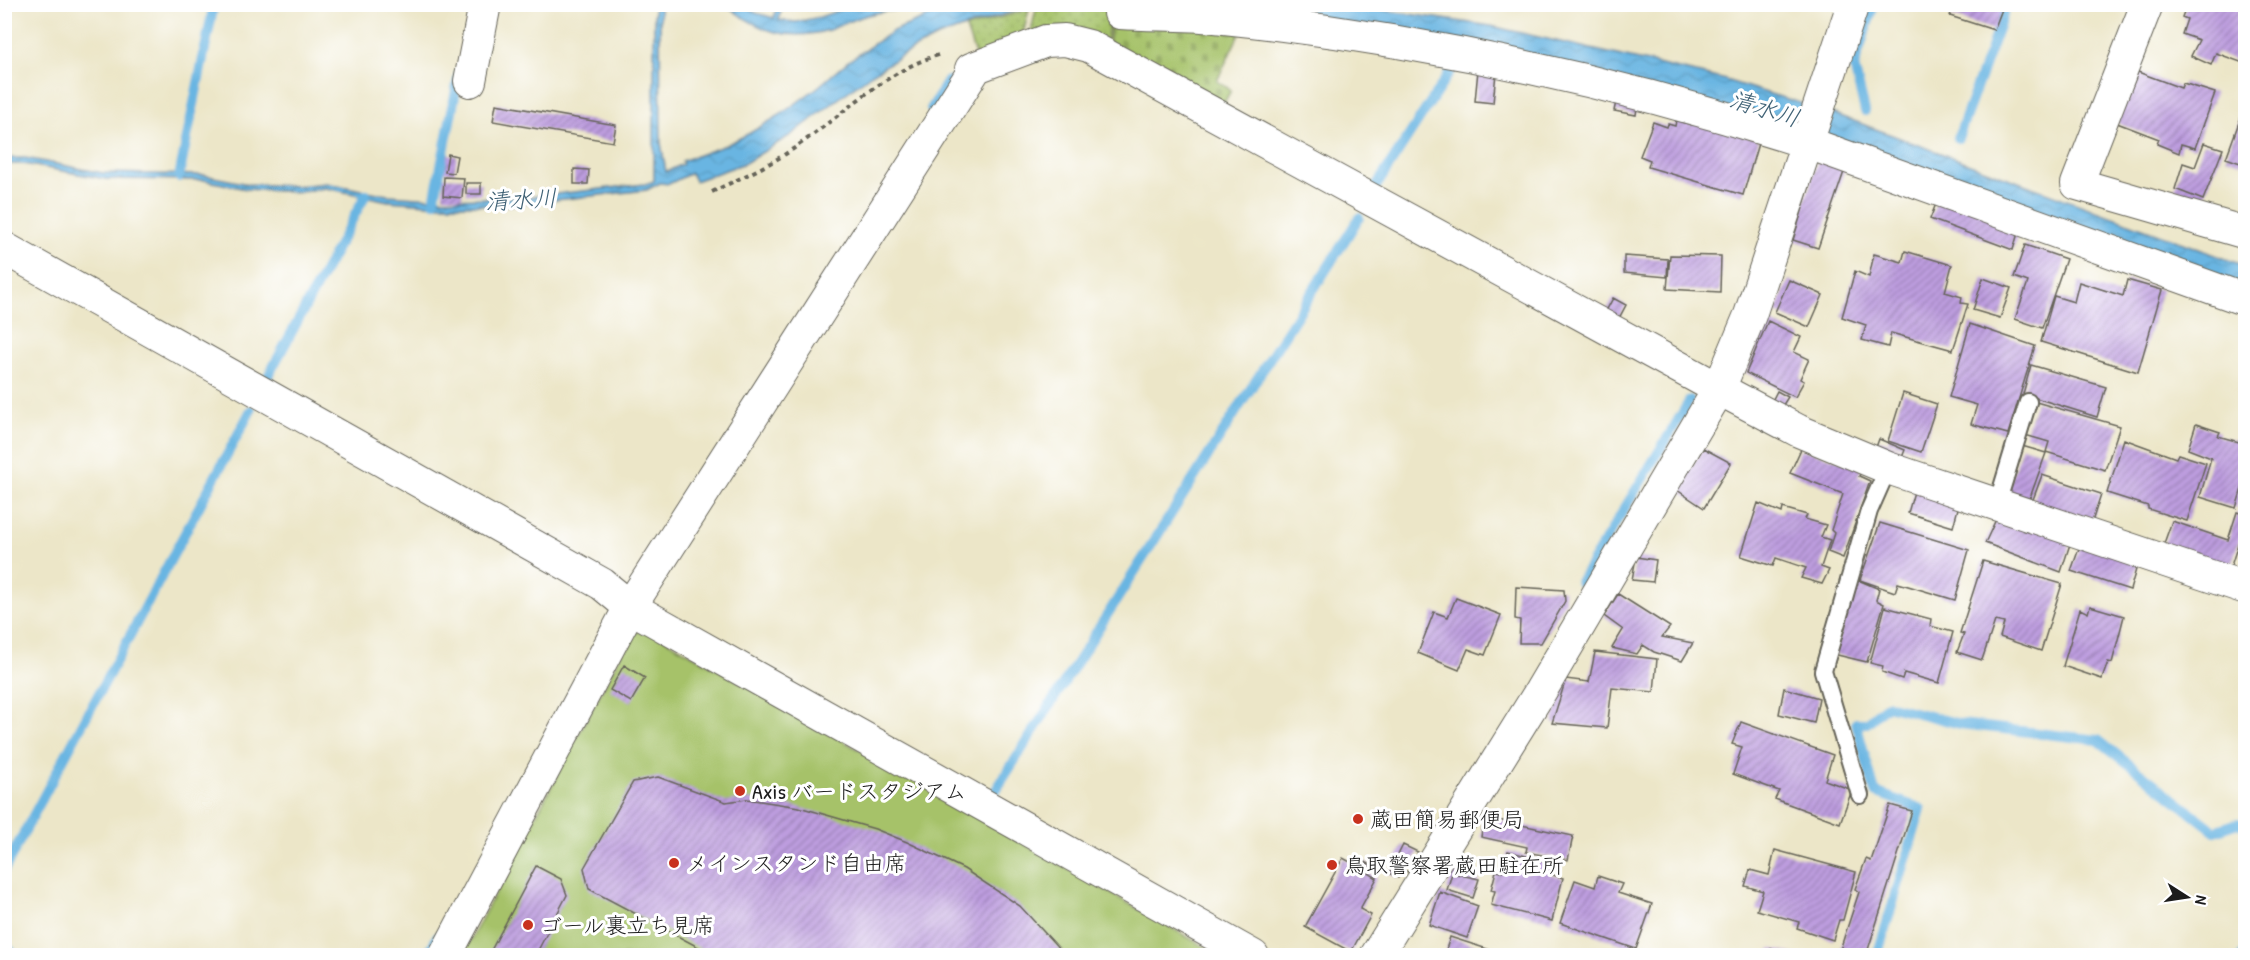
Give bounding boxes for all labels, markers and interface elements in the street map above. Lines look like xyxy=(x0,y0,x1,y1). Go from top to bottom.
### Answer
water label: 清水川 xyxy=(1726,82,1804,134)
water label: 清水川 xyxy=(484,181,558,217)
place label: Axis バードスタジアム xyxy=(752,776,967,806)
marker: Axis バードスタジアム xyxy=(733,784,747,798)
place label: 蔵田簡易郵便局 xyxy=(1370,804,1524,834)
marker: 蔵田簡易郵便局 xyxy=(1351,812,1365,826)
place label: メインスタンド自由席 xyxy=(686,848,906,878)
place label: 鳥取警察署蔵田駐在所 xyxy=(1344,850,1564,880)
marker: メインスタンド自由席 xyxy=(667,856,681,870)
marker: 鳥取警察署蔵田駐在所 xyxy=(1325,858,1339,872)
north arrow xyxy=(2157,867,2217,927)
text: N xyxy=(2190,894,2213,907)
place label: ゴール裏立ち見席 xyxy=(540,910,715,940)
marker: ゴール裏立ち見席 xyxy=(521,918,535,932)

